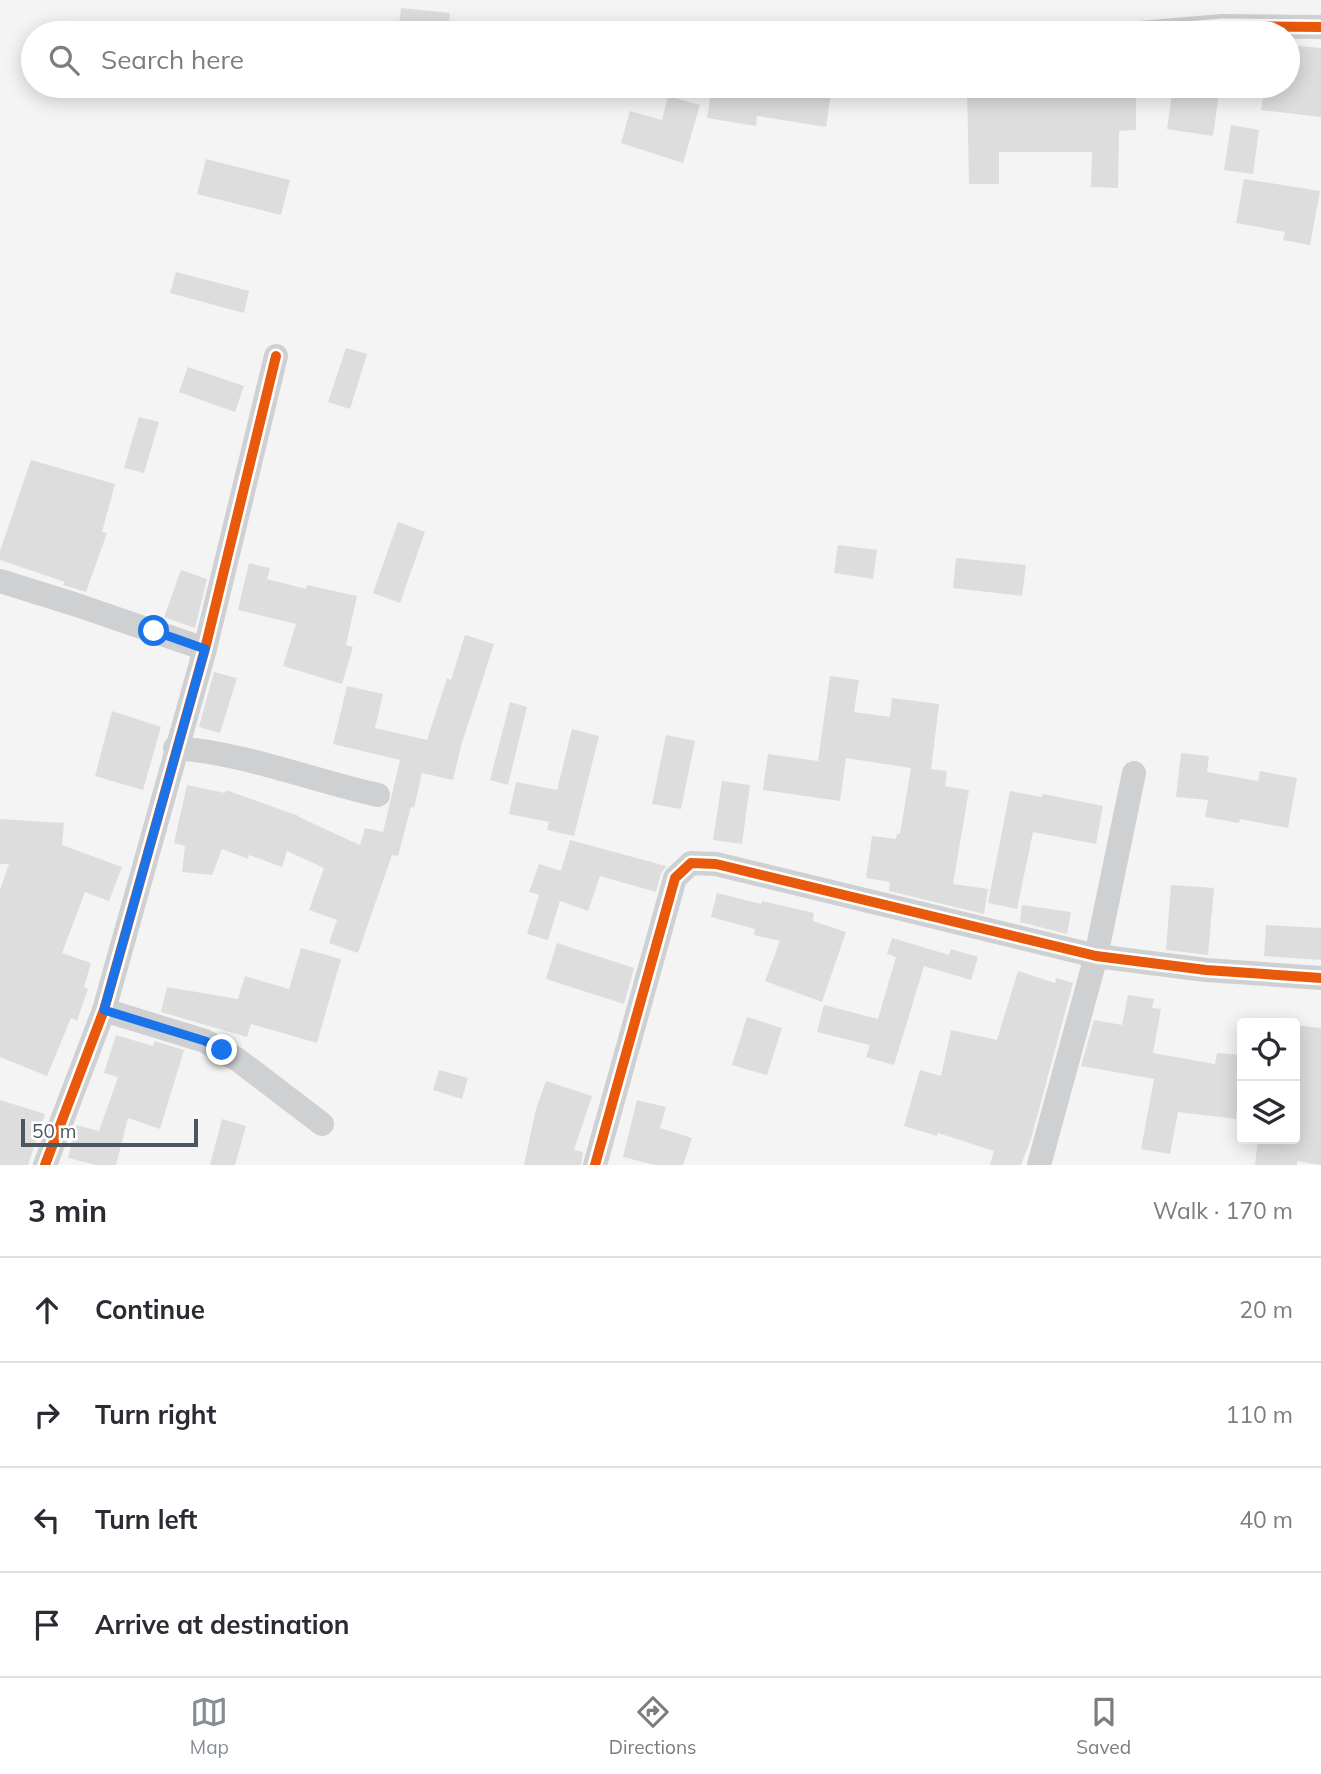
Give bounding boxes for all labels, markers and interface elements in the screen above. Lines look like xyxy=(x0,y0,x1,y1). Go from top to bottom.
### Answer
search box xyxy=(21,21,1300,98)
icon: search xyxy=(45,41,83,79)
text: Search here xyxy=(101,43,244,76)
route start xyxy=(138,615,169,646)
map controls xyxy=(1237,1018,1300,1144)
button: locate xyxy=(1237,1018,1300,1081)
route end xyxy=(206,1034,237,1065)
button: layers xyxy=(1237,1081,1300,1144)
scale bar xyxy=(21,1116,198,1148)
text: 50 m xyxy=(32,1119,76,1143)
text: 3 min xyxy=(28,1192,107,1230)
text: Walk · 170 m xyxy=(1153,1196,1293,1225)
icon: ahead xyxy=(28,1291,66,1329)
text: Continue xyxy=(95,1293,205,1326)
text: 20 m xyxy=(1239,1295,1293,1324)
icon: right xyxy=(28,1396,66,1434)
text: Turn right xyxy=(95,1398,216,1431)
text: 110 m xyxy=(1225,1400,1293,1429)
icon: left xyxy=(28,1501,66,1539)
text: Turn left xyxy=(95,1503,197,1536)
text: 40 m xyxy=(1239,1505,1293,1534)
icon: arrive xyxy=(28,1606,66,1644)
text: Arrive at destination xyxy=(95,1608,350,1641)
tab: Map xyxy=(190,1693,229,1759)
tab: Directions xyxy=(609,1693,697,1759)
tab: Saved xyxy=(1076,1693,1131,1759)

